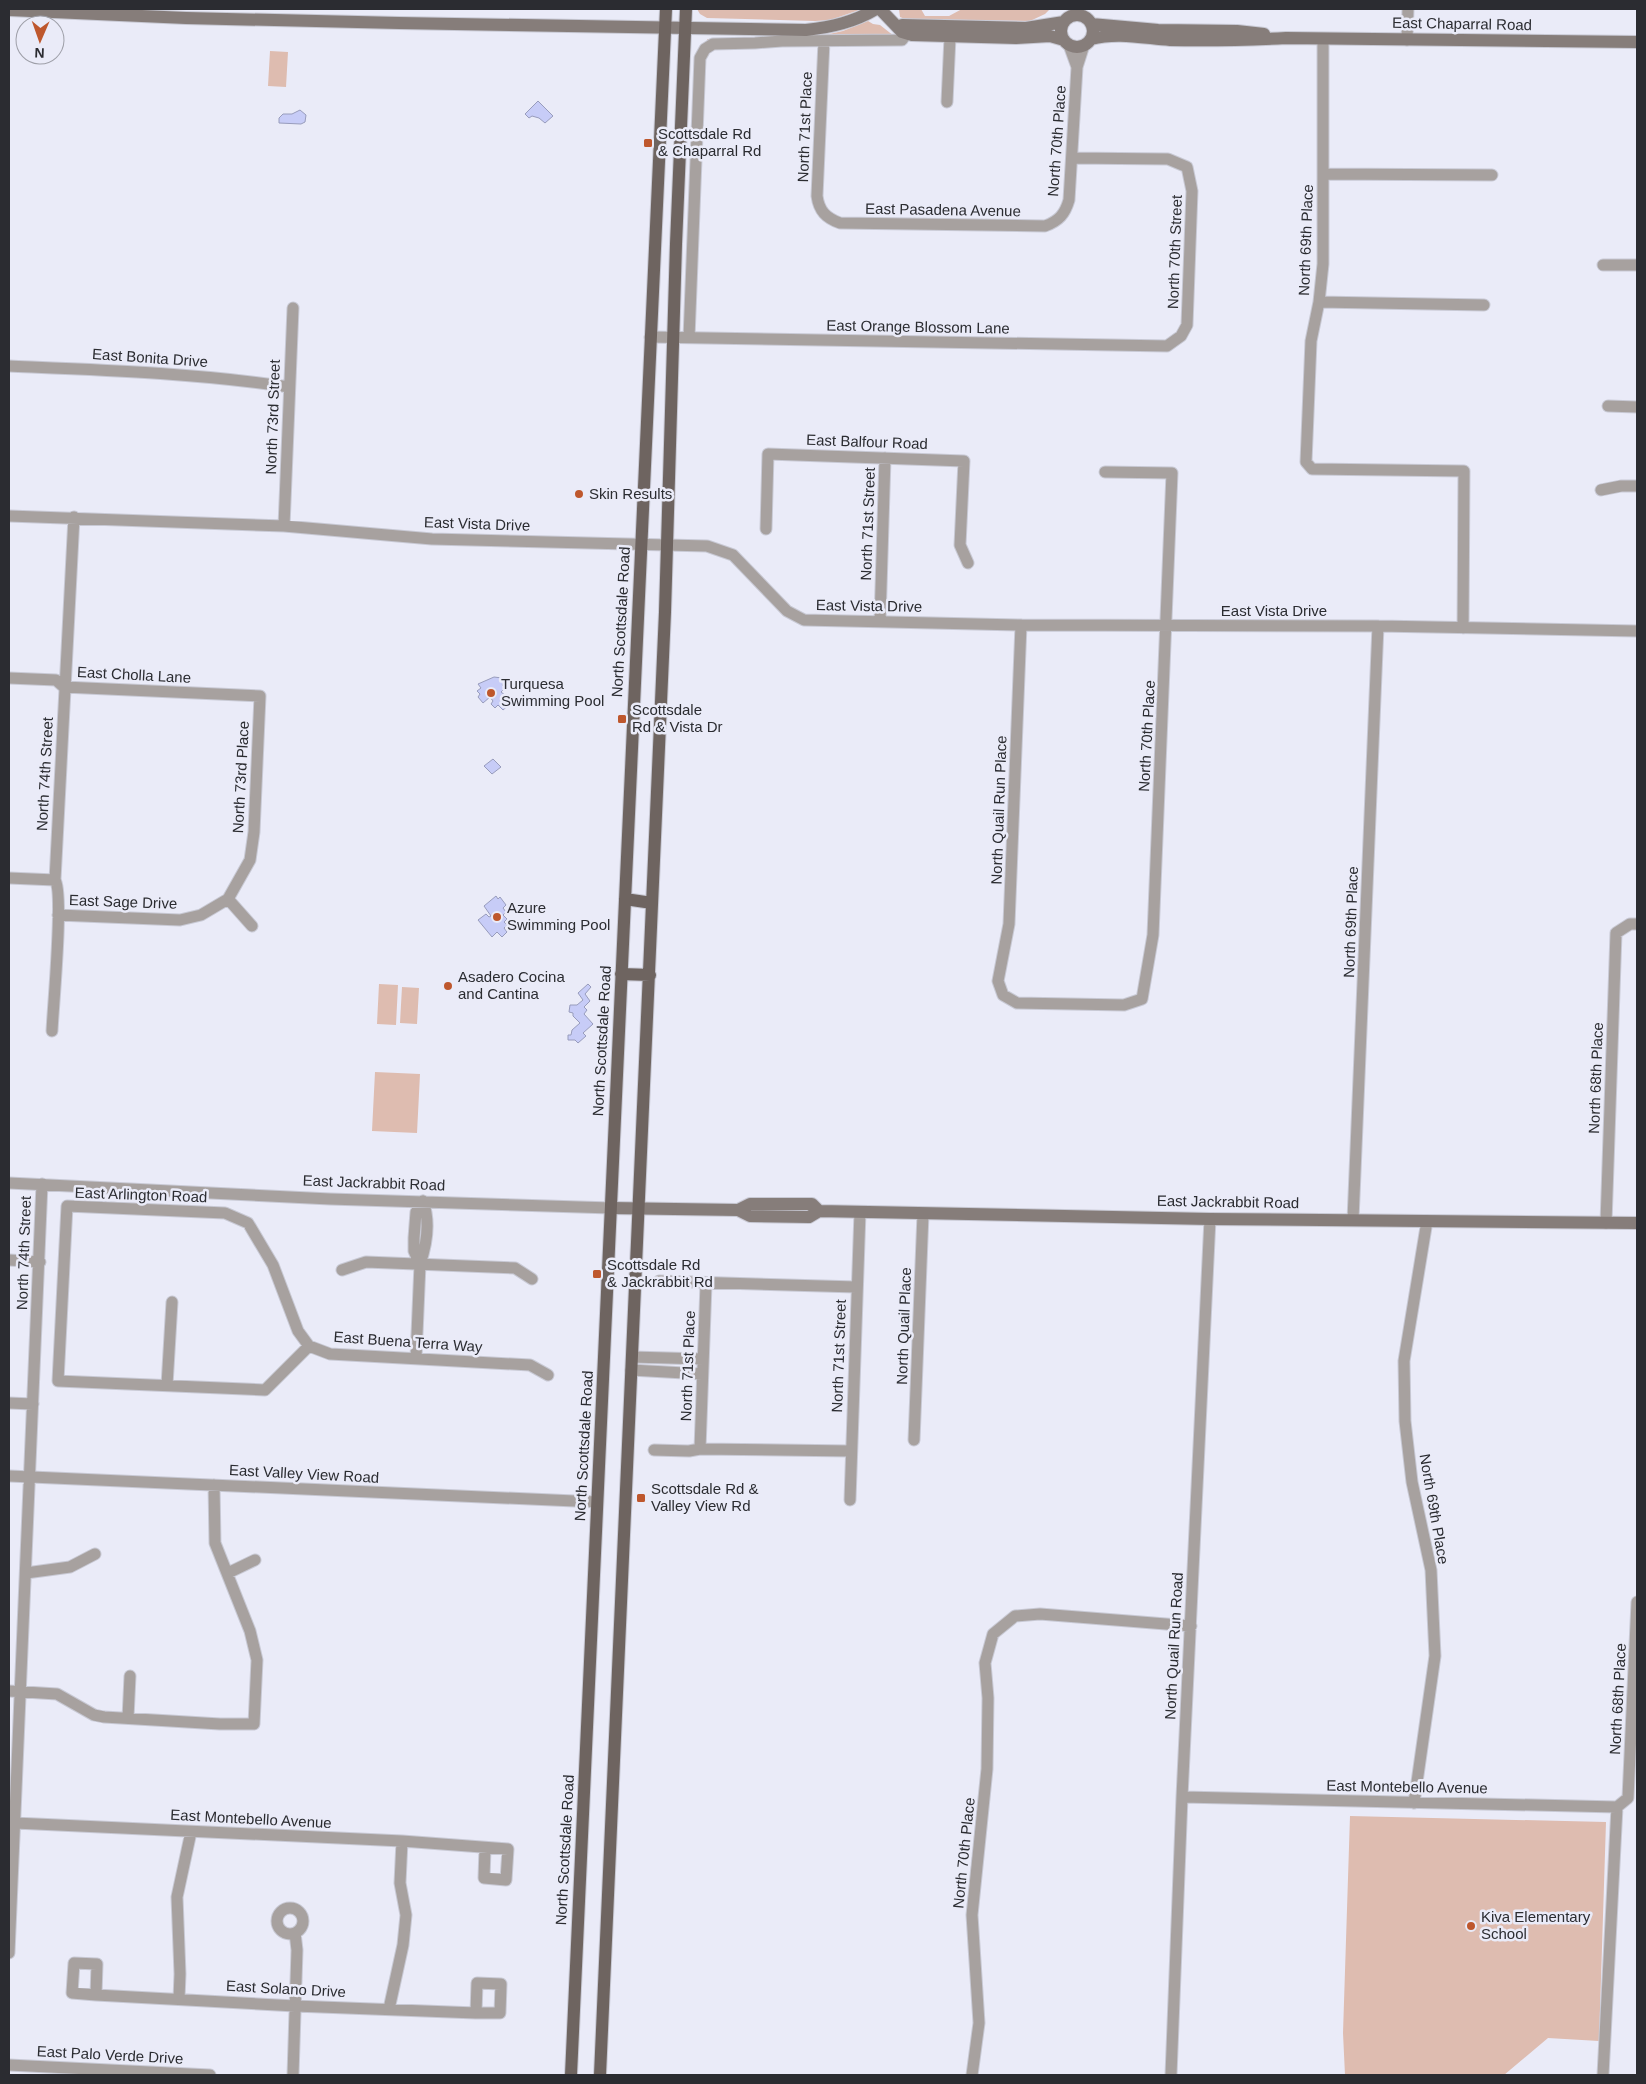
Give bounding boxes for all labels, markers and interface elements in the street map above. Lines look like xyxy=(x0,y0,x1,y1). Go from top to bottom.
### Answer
street label: East Chaparral Road xyxy=(1392,14,1532,33)
north arrow xyxy=(15,15,65,65)
text: N xyxy=(34,45,45,61)
street label: North 71st Place xyxy=(794,71,815,183)
street label: North 70th Place xyxy=(1044,85,1069,197)
place label: Scottsdale Rd & Chaparral Rd xyxy=(658,125,761,159)
marker: Scottsdale Rd & Chaparral Rd xyxy=(642,137,654,149)
street label: North 69th Place xyxy=(1295,184,1316,296)
street label: North 70th Street xyxy=(1164,194,1185,309)
street label: East Pasadena Avenue xyxy=(865,200,1021,219)
street label: East Orange Blossom Lane xyxy=(826,316,1010,337)
street label: East Bonita Drive xyxy=(92,345,208,370)
street label: North 73rd Street xyxy=(262,358,283,475)
street label: East Balfour Road xyxy=(806,431,928,452)
street label: North 71st Street xyxy=(857,466,878,581)
place label: Skin Results xyxy=(589,485,672,502)
marker: Skin Results xyxy=(573,488,585,500)
street label: East Vista Drive xyxy=(424,513,531,534)
street label: North Scottsdale Road xyxy=(608,546,633,698)
street label: East Vista Drive xyxy=(816,596,922,615)
street label: East Vista Drive xyxy=(1221,602,1327,619)
street label: East Cholla Lane xyxy=(77,663,192,686)
place label: Turquesa Swimming Pool xyxy=(501,675,604,709)
street label: North 70th Place xyxy=(1135,680,1158,792)
marker: Turquesa Swimming Pool xyxy=(485,687,497,699)
place label: Scottsdale Rd & Vista Dr xyxy=(632,701,723,735)
marker: Scottsdale Rd & Vista Dr xyxy=(616,713,628,725)
street label: North 74th Street xyxy=(33,716,56,831)
street label: North 73rd Place xyxy=(229,720,252,834)
street label: North Quail Run Place xyxy=(987,735,1010,885)
street label: North 69th Place xyxy=(1340,866,1361,978)
street label: East Sage Drive xyxy=(69,891,177,912)
place label: Azure Swimming Pool xyxy=(507,899,610,933)
marker: Azure Swimming Pool xyxy=(491,911,503,923)
street label: North Scottsdale Road xyxy=(589,965,614,1117)
place label: Asadero Cocina and Cantina xyxy=(458,968,565,1002)
marker: Asadero Cocina and Cantina xyxy=(442,980,454,992)
street label: North 68th Place xyxy=(1585,1022,1606,1134)
street label: East Jackrabbit Road xyxy=(302,1172,446,1193)
street label: East Arlington Road xyxy=(74,1184,208,1205)
street label: East Jackrabbit Road xyxy=(1157,1192,1299,1211)
street label: North 74th Street xyxy=(13,1195,34,1310)
place label: Scottsdale Rd & Jackrabbit Rd xyxy=(607,1256,713,1290)
street label: North Quail Place xyxy=(893,1267,914,1385)
marker: Scottsdale Rd & Jackrabbit Rd xyxy=(591,1268,603,1280)
street label: North 71st Street xyxy=(828,1298,849,1413)
street label: North 71st Place xyxy=(677,1310,698,1422)
street label: East Buena Terra Way xyxy=(333,1328,484,1355)
street label: North Scottsdale Road xyxy=(571,1370,596,1522)
street label: North 69th Place xyxy=(1416,1452,1453,1565)
street label: East Valley View Road xyxy=(229,1461,380,1486)
place label: Scottsdale Rd & Valley View Rd xyxy=(651,1480,759,1514)
marker: Scottsdale Rd & Valley View Rd xyxy=(635,1492,647,1504)
street label: North Quail Run Road xyxy=(1161,1572,1186,1720)
street label: North 68th Place xyxy=(1606,1643,1629,1755)
street label: North Scottsdale Road xyxy=(552,1774,577,1926)
street label: East Montebello Avenue xyxy=(1326,1777,1488,1796)
street label: North 70th Place xyxy=(949,1796,978,1909)
street label: East Montebello Avenue xyxy=(170,1806,332,1831)
place label: Kiva Elementary School xyxy=(1481,1908,1591,1942)
marker: Kiva Elementary School xyxy=(1465,1920,1477,1932)
street label: East Solano Drive xyxy=(226,1977,346,2000)
street label: East Palo Verde Drive xyxy=(36,2042,184,2067)

